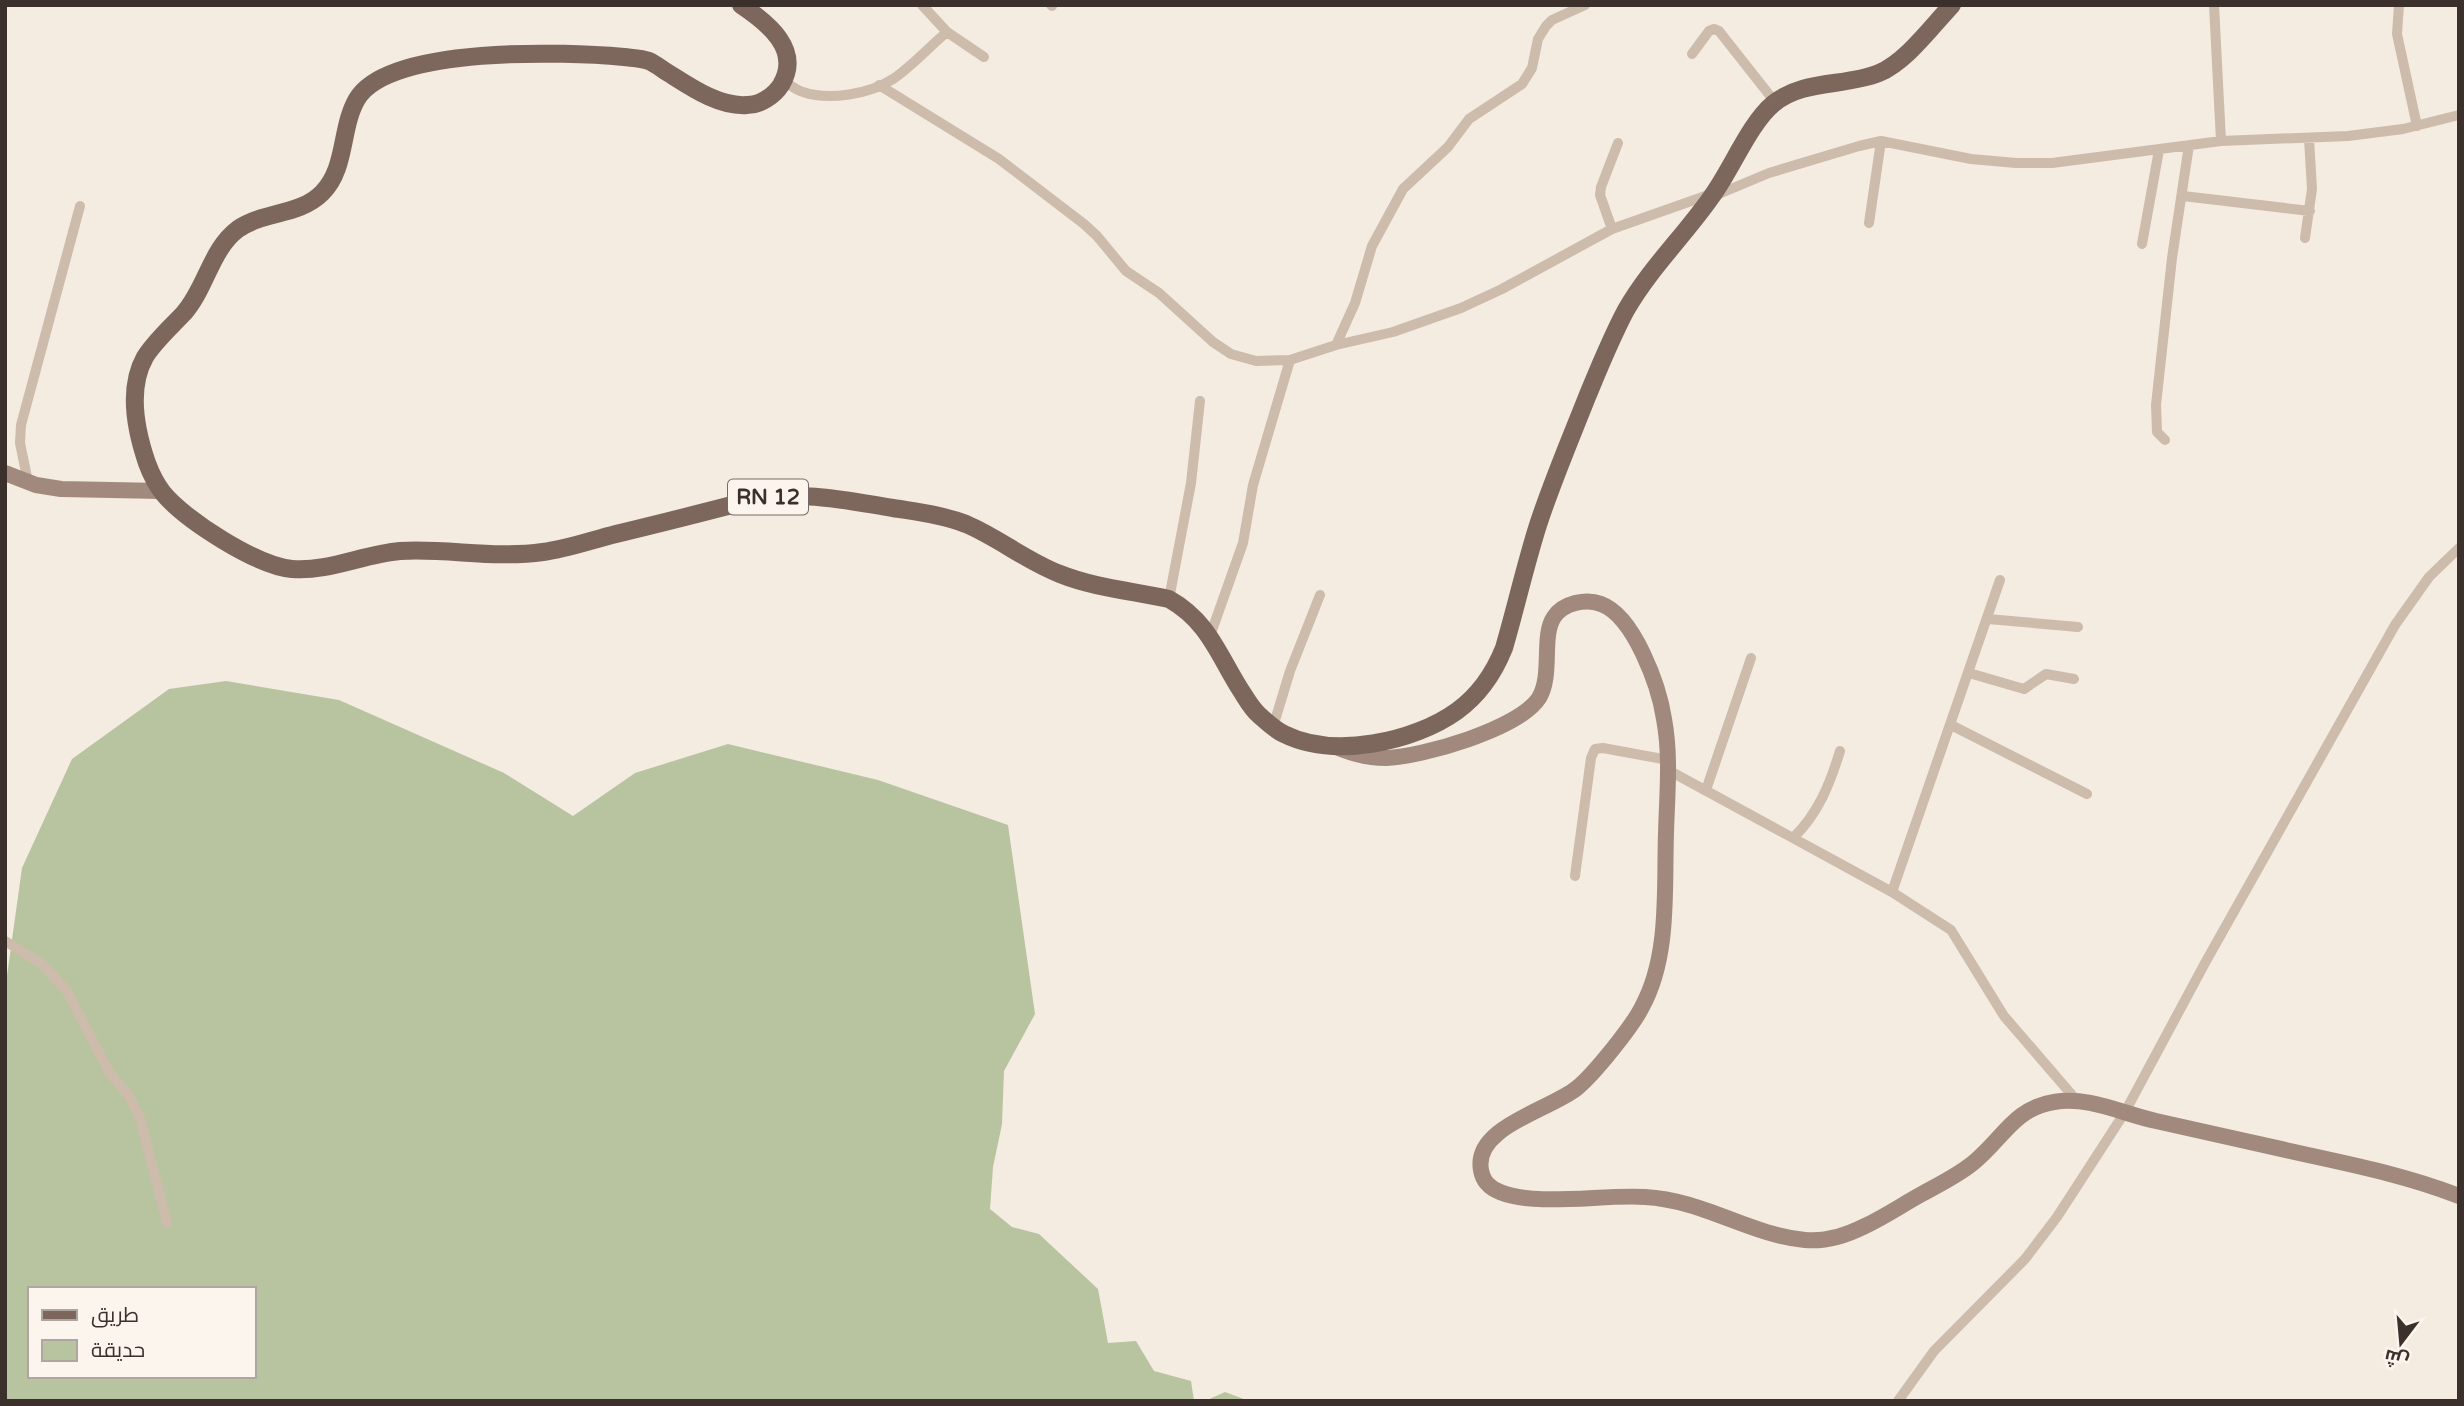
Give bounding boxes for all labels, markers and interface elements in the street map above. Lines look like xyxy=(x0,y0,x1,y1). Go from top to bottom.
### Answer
road number: RN 12 xyxy=(728,480,808,514)
legend xyxy=(28,1287,256,1378)
text: طريق xyxy=(91,1303,139,1328)
north arrow xyxy=(2366,1308,2436,1378)
text: حديقة xyxy=(91,1338,145,1363)
text: ش xyxy=(2382,1344,2411,1372)

